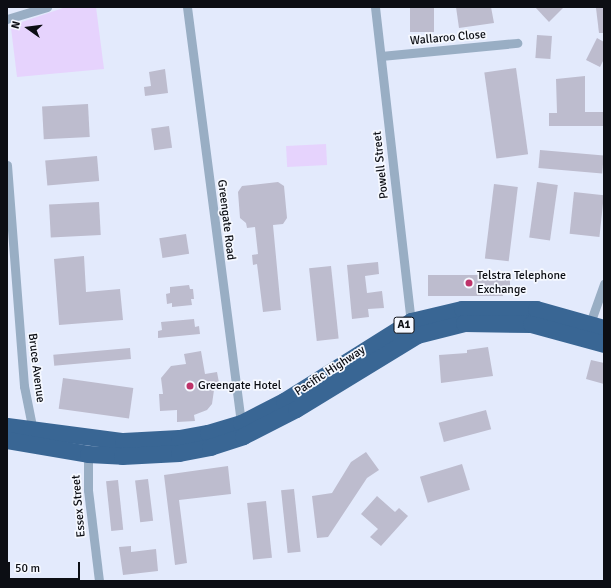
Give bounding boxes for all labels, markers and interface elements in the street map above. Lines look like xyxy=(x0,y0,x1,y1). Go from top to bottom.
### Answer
north arrow xyxy=(8,8,48,48)
text: N xyxy=(9,20,23,30)
street label: Wallaroo Close xyxy=(409,28,487,48)
street label: Powell Street xyxy=(370,130,392,200)
street label: Greengate Road xyxy=(214,179,238,261)
place label: Telstra Telephone Exchange xyxy=(477,269,566,297)
marker: Telstra Telephone Exchange xyxy=(464,278,474,288)
road number: A1 xyxy=(393,316,415,334)
street label: Bruce Avenue xyxy=(25,332,47,404)
street label: Pacific Highway xyxy=(292,343,368,399)
place label: Greengate Hotel xyxy=(198,379,281,393)
marker: Greengate Hotel xyxy=(185,381,195,391)
street label: Essex Street xyxy=(69,474,89,538)
scale bar xyxy=(10,554,82,580)
text: 50 m xyxy=(15,561,40,576)

